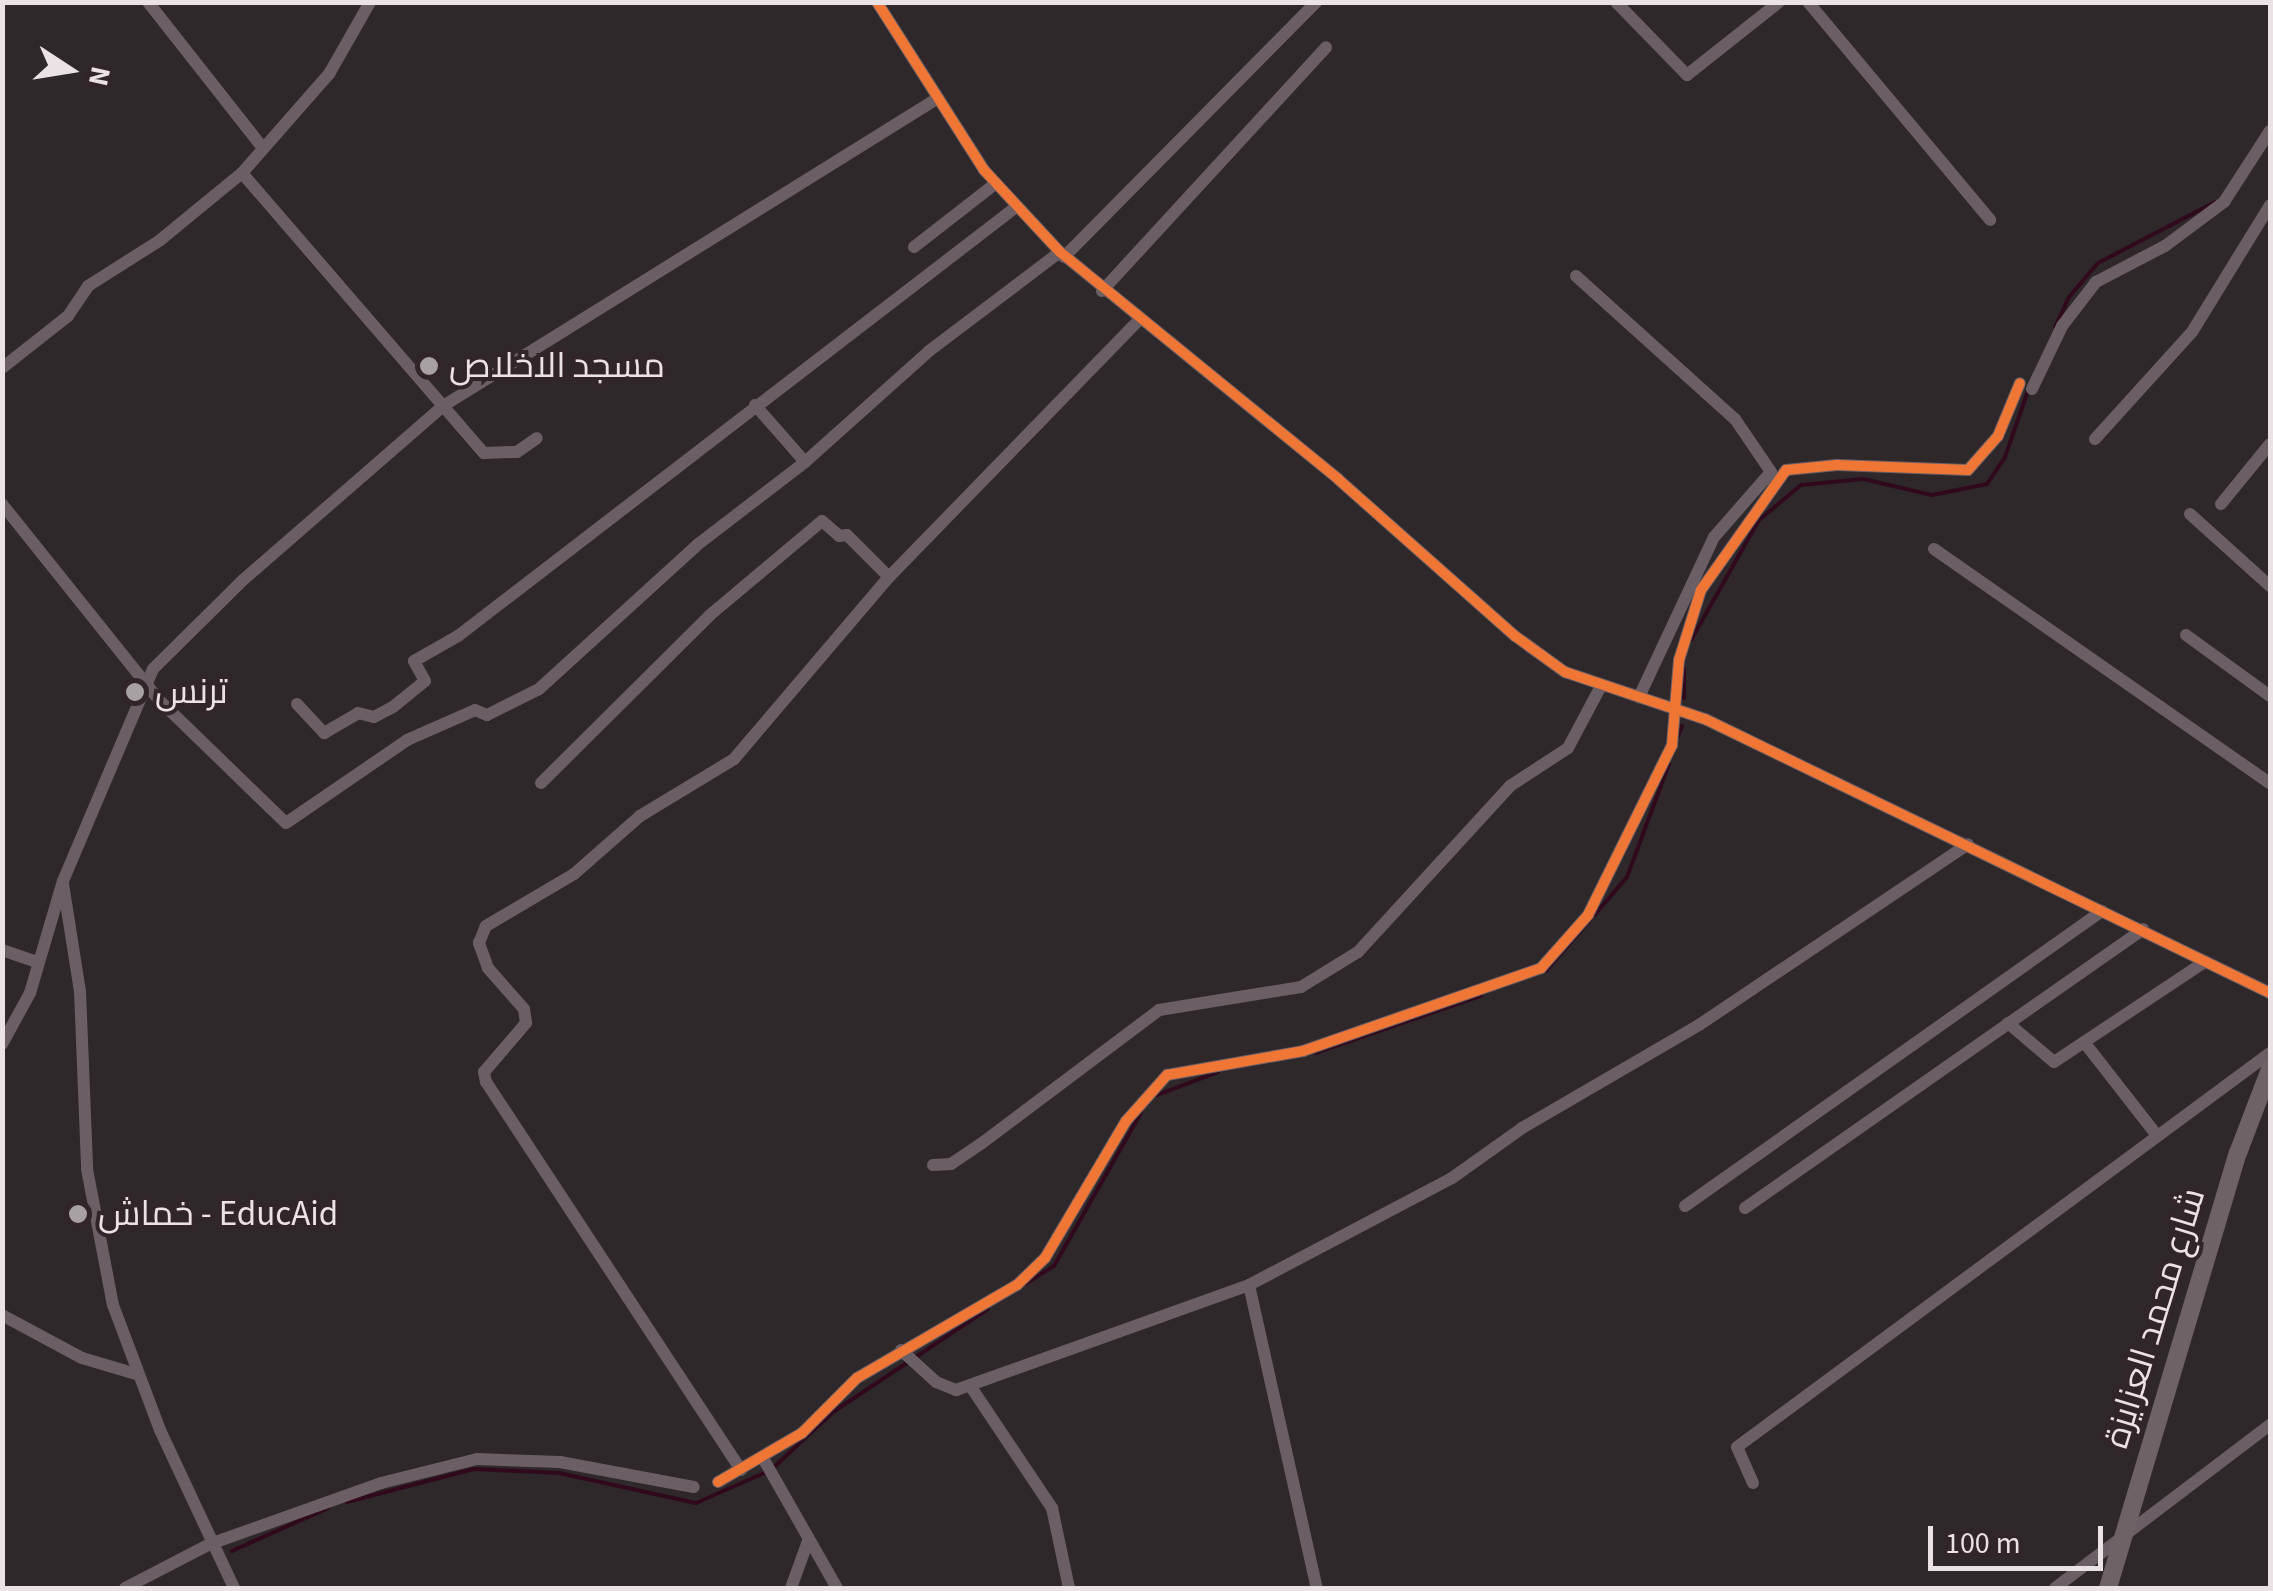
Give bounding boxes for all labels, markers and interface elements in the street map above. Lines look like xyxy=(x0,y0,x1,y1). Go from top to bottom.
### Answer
north arrow xyxy=(20,20,120,120)
text: N xyxy=(78,63,121,90)
place label: مسجد الاخلاص xyxy=(449,345,665,387)
marker: مسجد الاخلاص xyxy=(418,355,440,377)
place label: ترنس xyxy=(155,671,228,713)
marker: ترنس xyxy=(124,681,146,703)
street label: شارع محمد العزايزة xyxy=(2096,1183,2214,1453)
place label: خماش - EducAid xyxy=(98,1193,338,1235)
marker: خماش - EducAid xyxy=(67,1203,89,1225)
scale bar xyxy=(1933,1506,2108,1568)
text: 100 m xyxy=(1945,1522,2021,1565)

